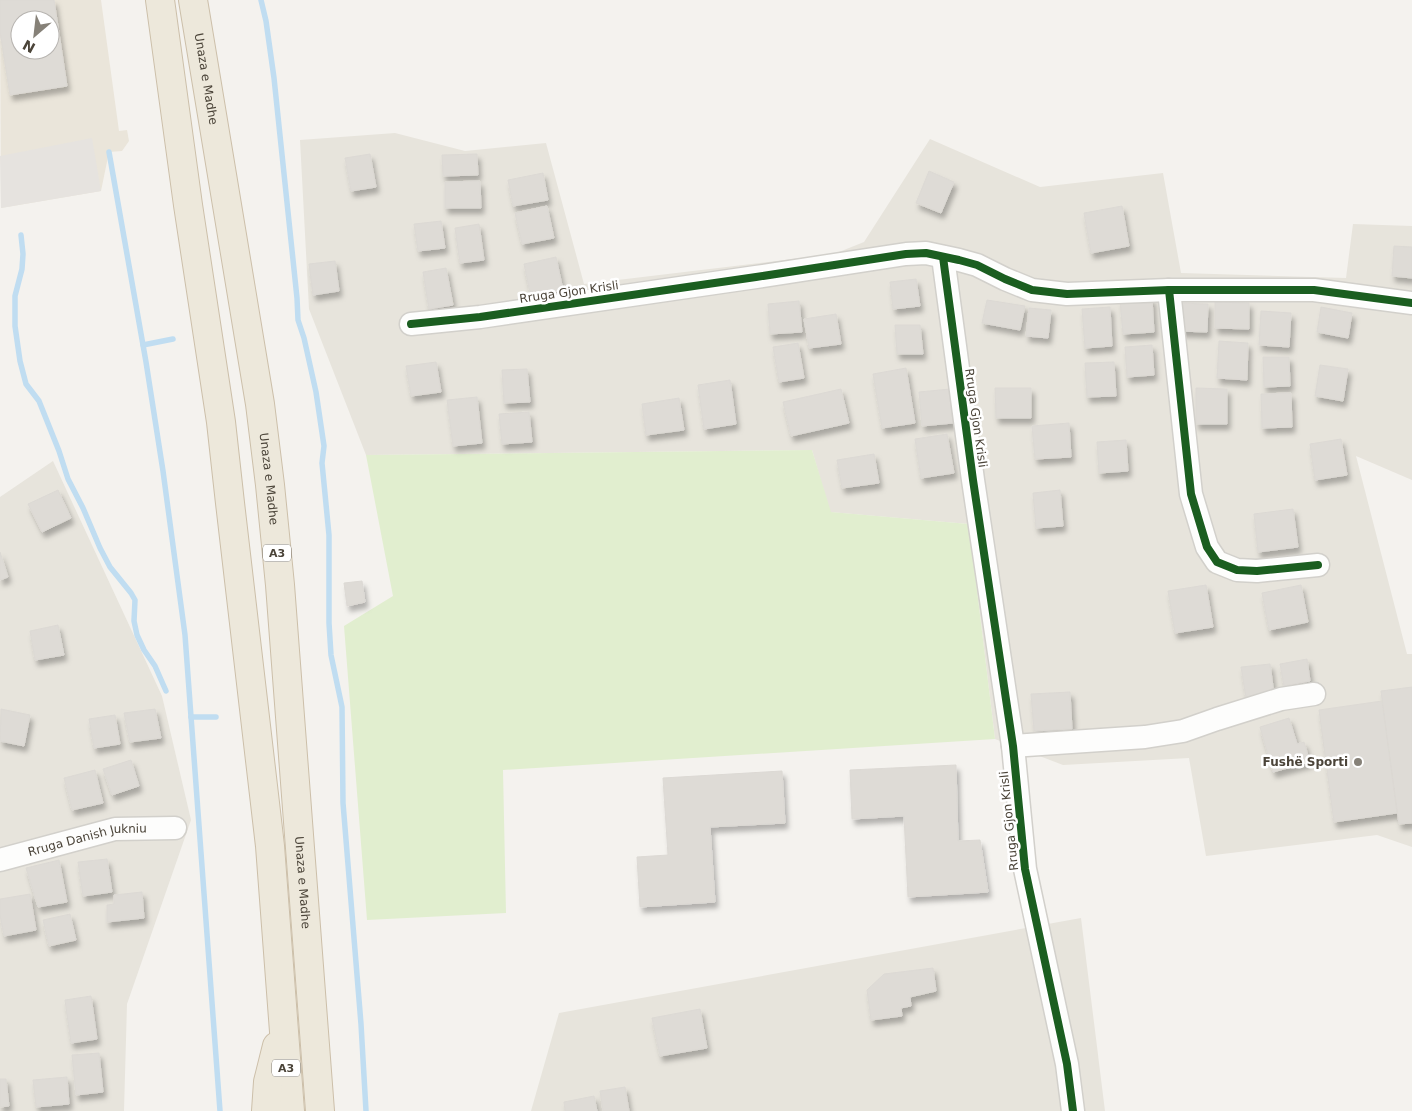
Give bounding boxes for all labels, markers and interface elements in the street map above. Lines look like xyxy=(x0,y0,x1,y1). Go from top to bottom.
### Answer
north arrow xyxy=(10,10,60,60)
street label: Unaza e Madhe xyxy=(192,32,221,126)
text: N xyxy=(20,37,38,56)
street label: Rruga Gjon Krisli xyxy=(518,278,620,306)
street label: Rruga Gjon Krisli xyxy=(962,367,990,469)
street label: Unaza e Madhe xyxy=(257,432,281,526)
road number: A3 xyxy=(263,544,291,562)
place label: Fushë Sporti xyxy=(1263,755,1348,769)
marker: Fushë Sporti xyxy=(1352,756,1364,768)
street label: Rruga Gjon Krisli xyxy=(997,770,1021,872)
street label: Rruga Danish Jukniu xyxy=(26,821,147,859)
street label: Unaza e Madhe xyxy=(292,836,313,929)
road number: A3 xyxy=(272,1060,300,1076)

